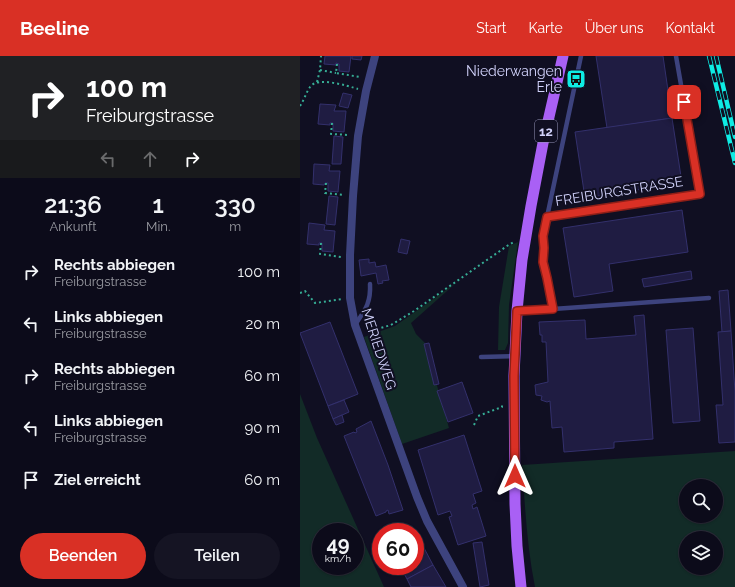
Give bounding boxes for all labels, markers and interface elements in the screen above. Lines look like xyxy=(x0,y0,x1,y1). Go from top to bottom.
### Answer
text: Beeline xyxy=(20,17,89,39)
text: Start xyxy=(476,20,506,36)
text: Karte xyxy=(528,20,563,36)
text: Über uns xyxy=(585,20,644,36)
text: Kontakt xyxy=(666,20,715,36)
place label: Niederwangen Erle xyxy=(466,63,562,95)
bus stop icon: Niederwangen Erle xyxy=(565,68,587,90)
text: 100 m xyxy=(86,71,167,104)
icon: right xyxy=(20,72,72,124)
pin xyxy=(667,85,701,119)
icon: arrive xyxy=(673,91,695,113)
text: Freiburgstrasse xyxy=(86,105,214,126)
road number: 12 xyxy=(535,120,557,142)
icon: left xyxy=(97,148,119,170)
icon: ahead xyxy=(139,148,161,170)
icon: right xyxy=(181,148,203,170)
street label: FREIBURGSTRASSE xyxy=(554,173,684,209)
text: 21:36 xyxy=(44,190,102,219)
text: 1 xyxy=(153,190,164,219)
text: 330 xyxy=(215,190,256,219)
text: Ankunft xyxy=(49,219,97,234)
text: Min. xyxy=(146,219,170,234)
text: m xyxy=(229,219,241,234)
text: Rechts abbiegen xyxy=(54,256,175,274)
icon: right xyxy=(20,261,42,283)
text: 100 m xyxy=(238,263,280,281)
text: Freiburgstrasse xyxy=(54,274,147,289)
street label: MERIEDWEG xyxy=(358,306,400,392)
text: Links abbiegen xyxy=(54,308,163,326)
icon: left xyxy=(20,313,42,335)
text: 20 m xyxy=(245,315,280,333)
text: Freiburgstrasse xyxy=(54,326,147,341)
text: Rechts abbiegen xyxy=(54,360,175,378)
icon: right xyxy=(20,365,42,387)
text: 60 m xyxy=(244,367,280,385)
text: Freiburgstrasse xyxy=(54,378,147,393)
text: Links abbiegen xyxy=(54,412,163,430)
icon: left xyxy=(20,417,42,439)
text: 90 m xyxy=(244,419,280,437)
text: Freiburgstrasse xyxy=(54,430,147,445)
position arrow xyxy=(494,455,536,497)
icon: arrive xyxy=(20,469,42,491)
text: Ziel erreicht xyxy=(54,471,141,489)
text: 60 m xyxy=(244,471,280,489)
map controls xyxy=(679,479,723,575)
button: search xyxy=(679,479,723,523)
speed limit sign: 60 xyxy=(372,523,424,575)
button: layers xyxy=(679,531,723,575)
text: 49 xyxy=(326,532,350,556)
button: Beenden xyxy=(20,533,146,579)
button: Teilen xyxy=(154,533,280,579)
text: km/h xyxy=(325,553,351,564)

